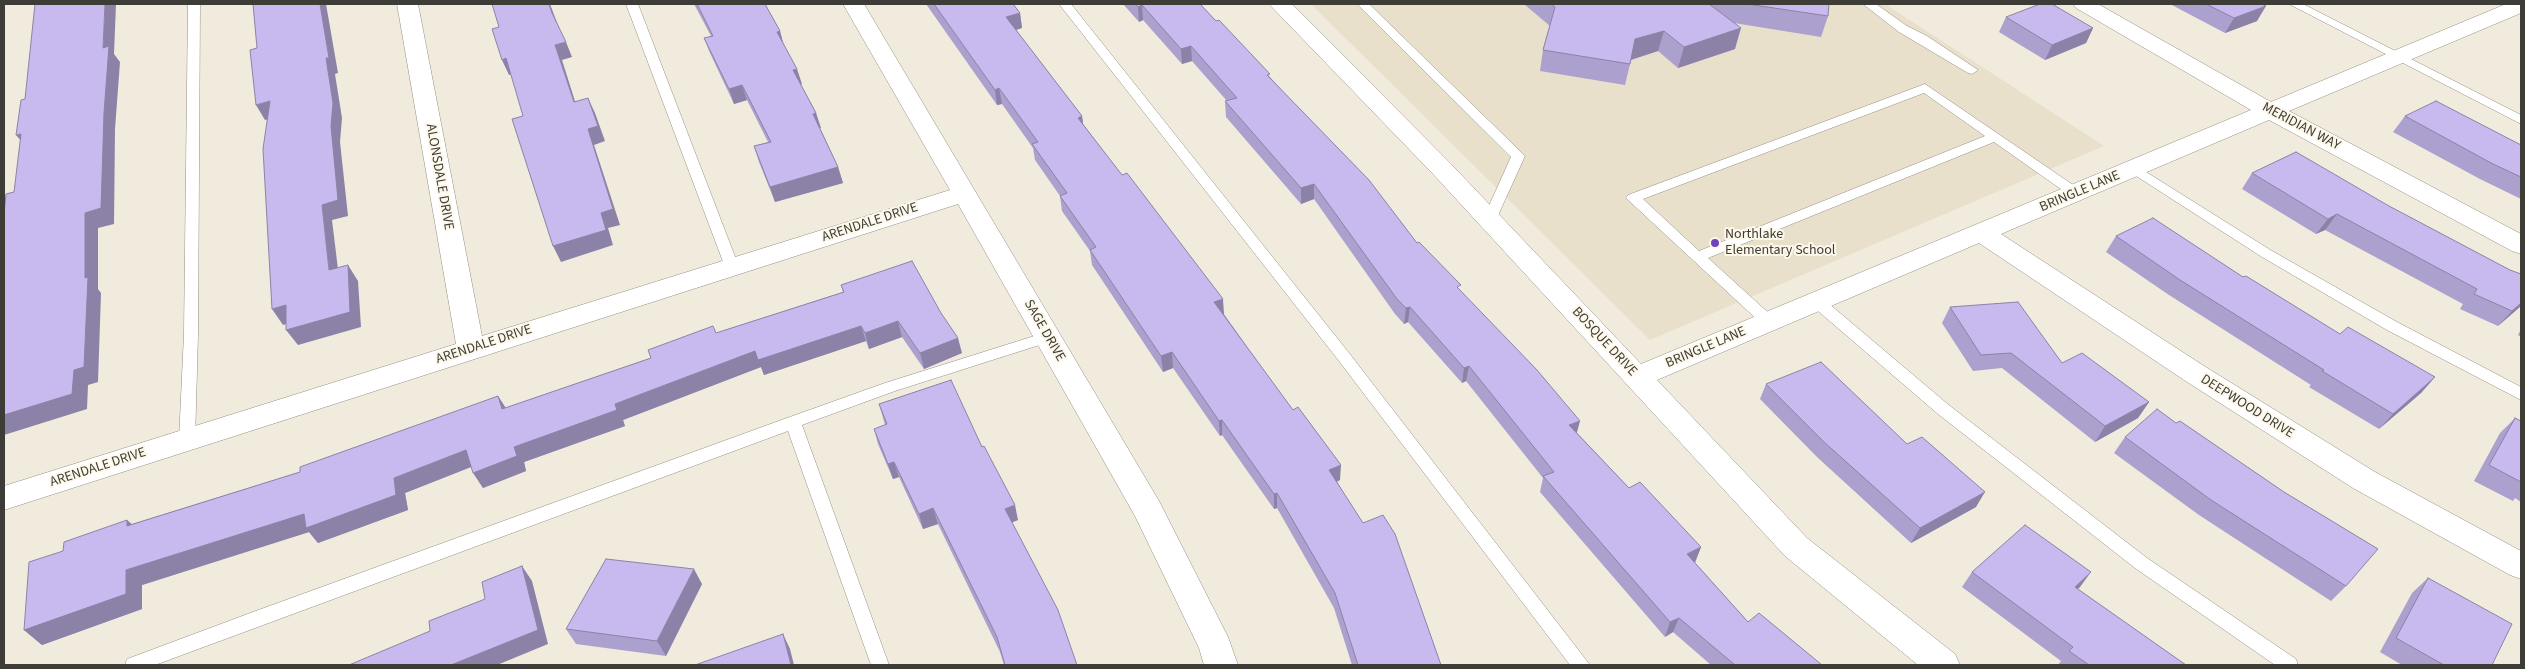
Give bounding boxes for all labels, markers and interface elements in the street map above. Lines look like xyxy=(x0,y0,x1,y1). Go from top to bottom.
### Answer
street label: MERIDIAN WAY xyxy=(2259,99,2343,155)
street label: ALONSDALE DRIVE xyxy=(421,122,457,232)
street label: BRINGLE LANE xyxy=(2037,168,2123,216)
street label: ARENDALE DRIVE xyxy=(820,200,920,246)
place label: Northlake Elementary School xyxy=(1725,227,1835,260)
marker: Northlake Elementary School xyxy=(1709,237,1721,249)
street label: SAGE DRIVE xyxy=(1020,297,1068,365)
street label: BOSQUE DRIVE xyxy=(1568,304,1640,380)
street label: ARENDALE DRIVE xyxy=(434,322,534,368)
street label: BRINGLE LANE xyxy=(1663,324,1749,372)
street label: DEEPWOOD DRIVE xyxy=(2197,372,2297,442)
street label: ARENDALE DRIVE xyxy=(48,445,148,491)

